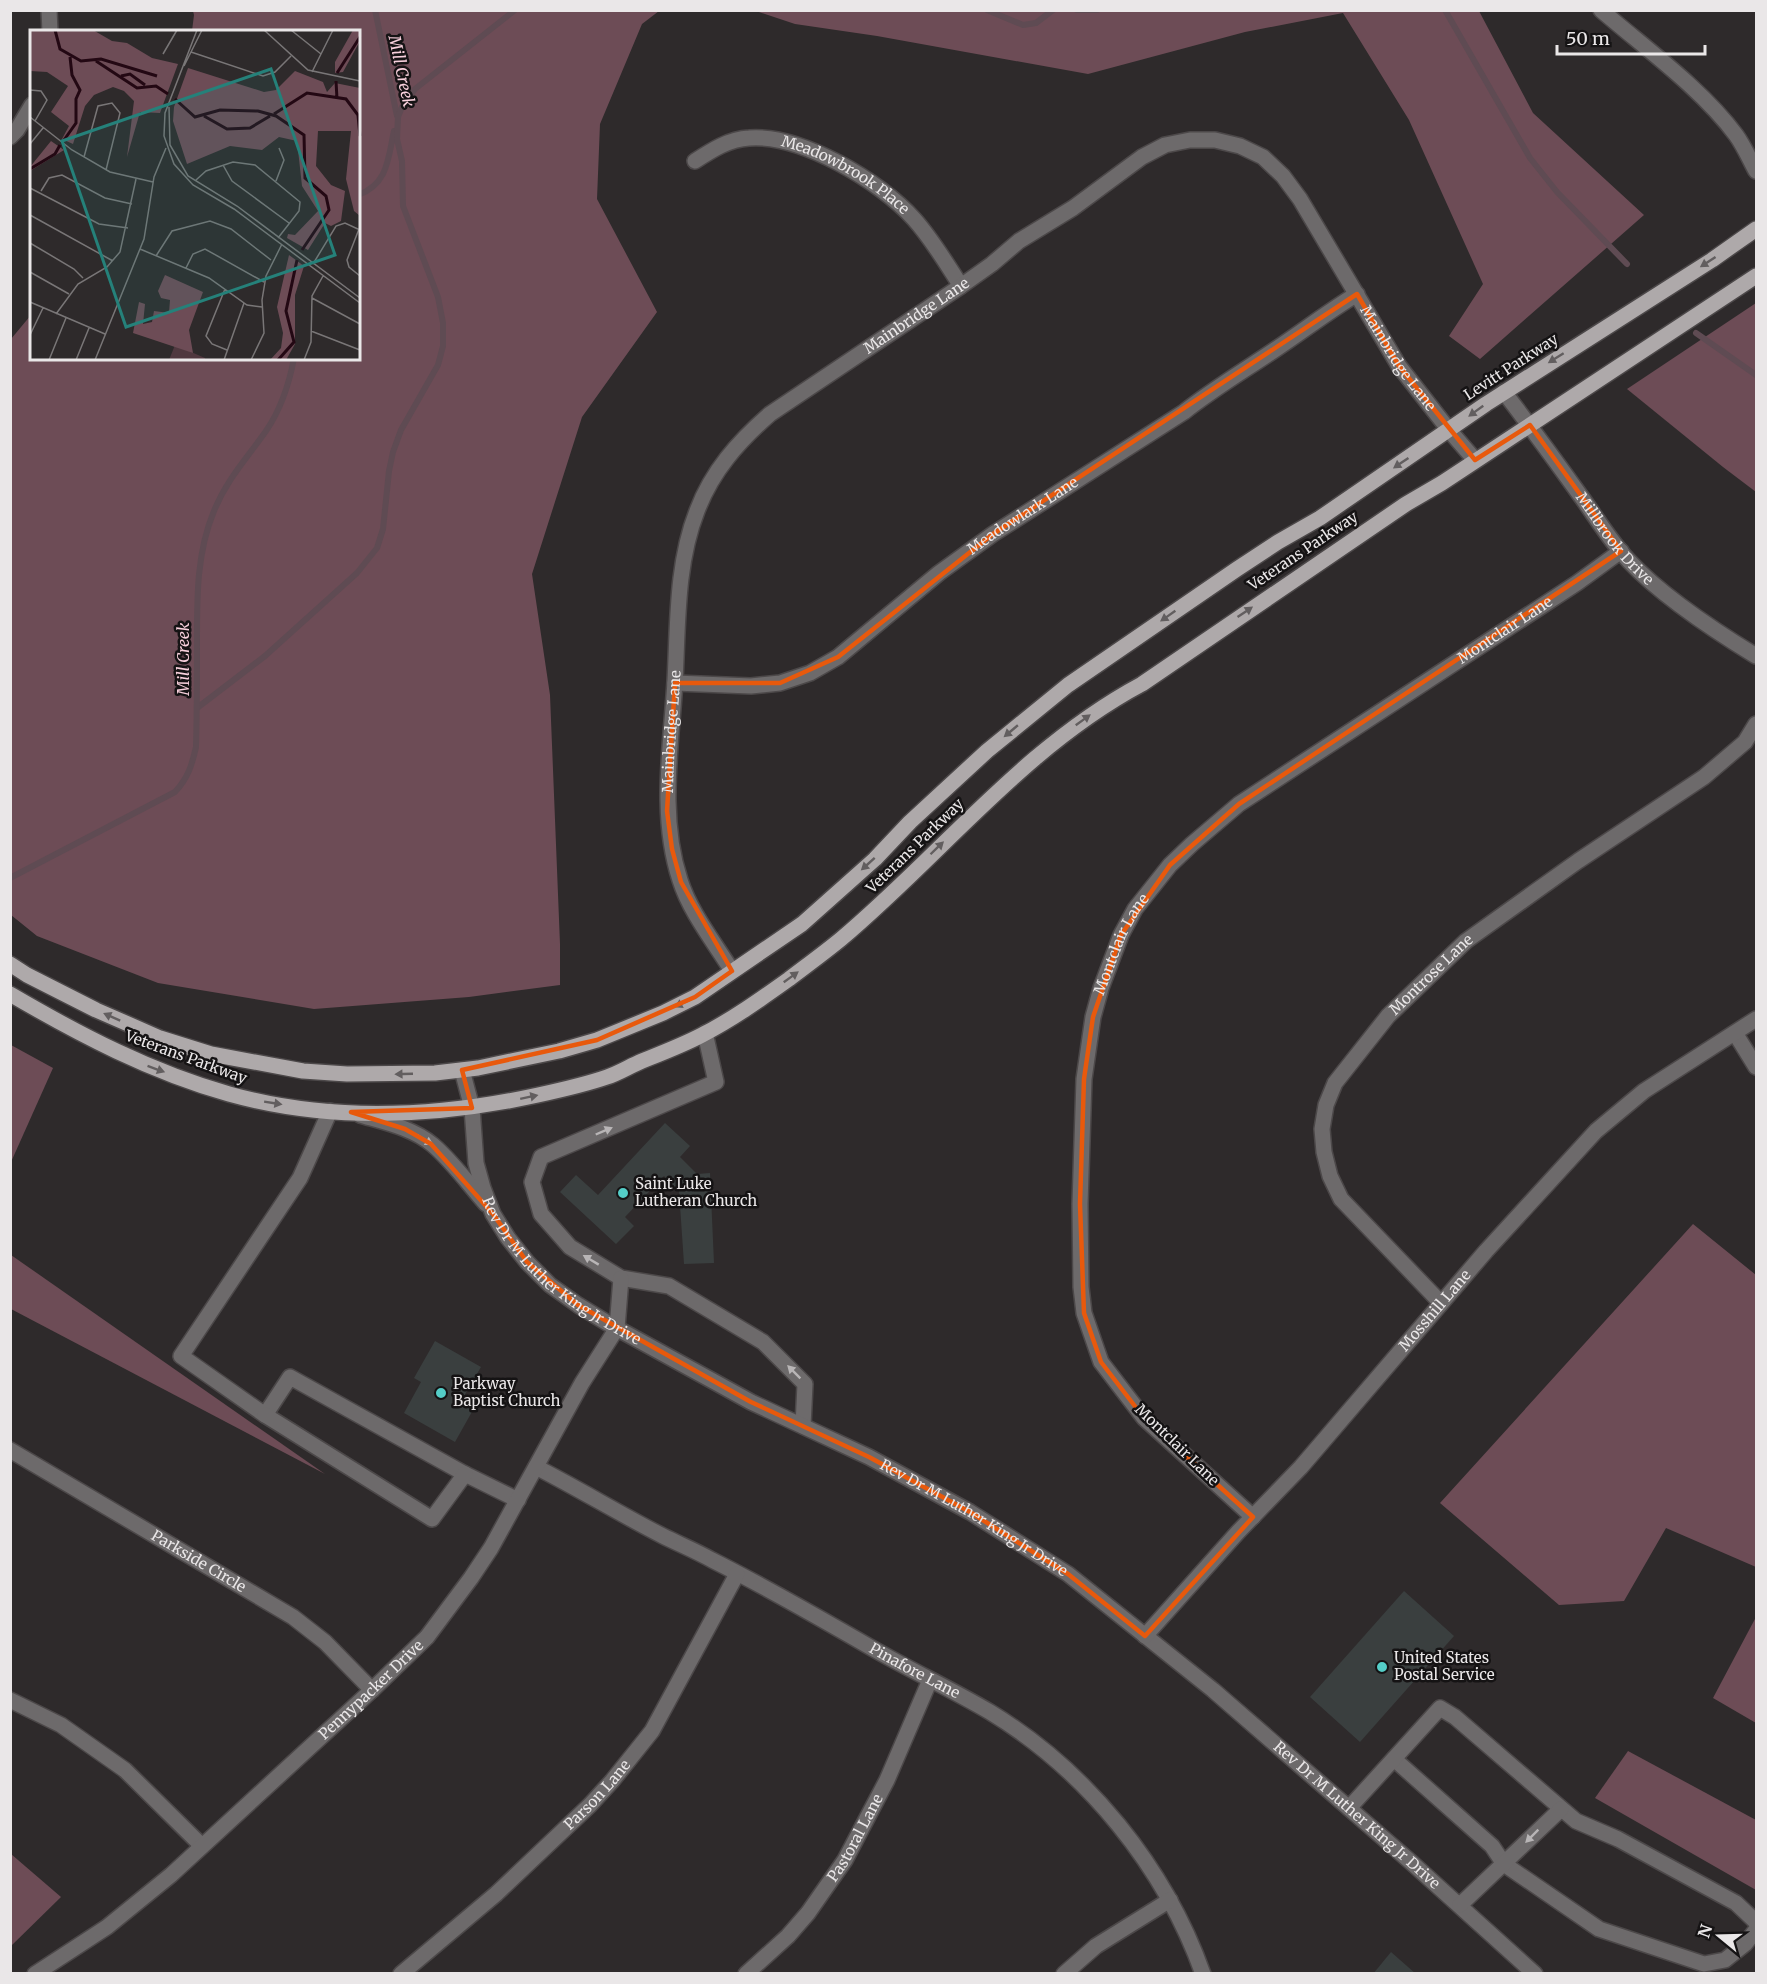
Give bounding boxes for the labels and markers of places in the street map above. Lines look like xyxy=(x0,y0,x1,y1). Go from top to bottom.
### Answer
place label: Saint Luke Lutheran Church xyxy=(635,1174,757,1210)
marker: Saint Luke Lutheran Church xyxy=(616,1186,630,1200)
place label: Parkway Baptist Church xyxy=(453,1374,560,1410)
marker: Parkway Baptist Church xyxy=(434,1386,448,1400)
place label: United States Postal Service xyxy=(1394,1648,1495,1684)
marker: United States Postal Service xyxy=(1375,1660,1389,1674)

